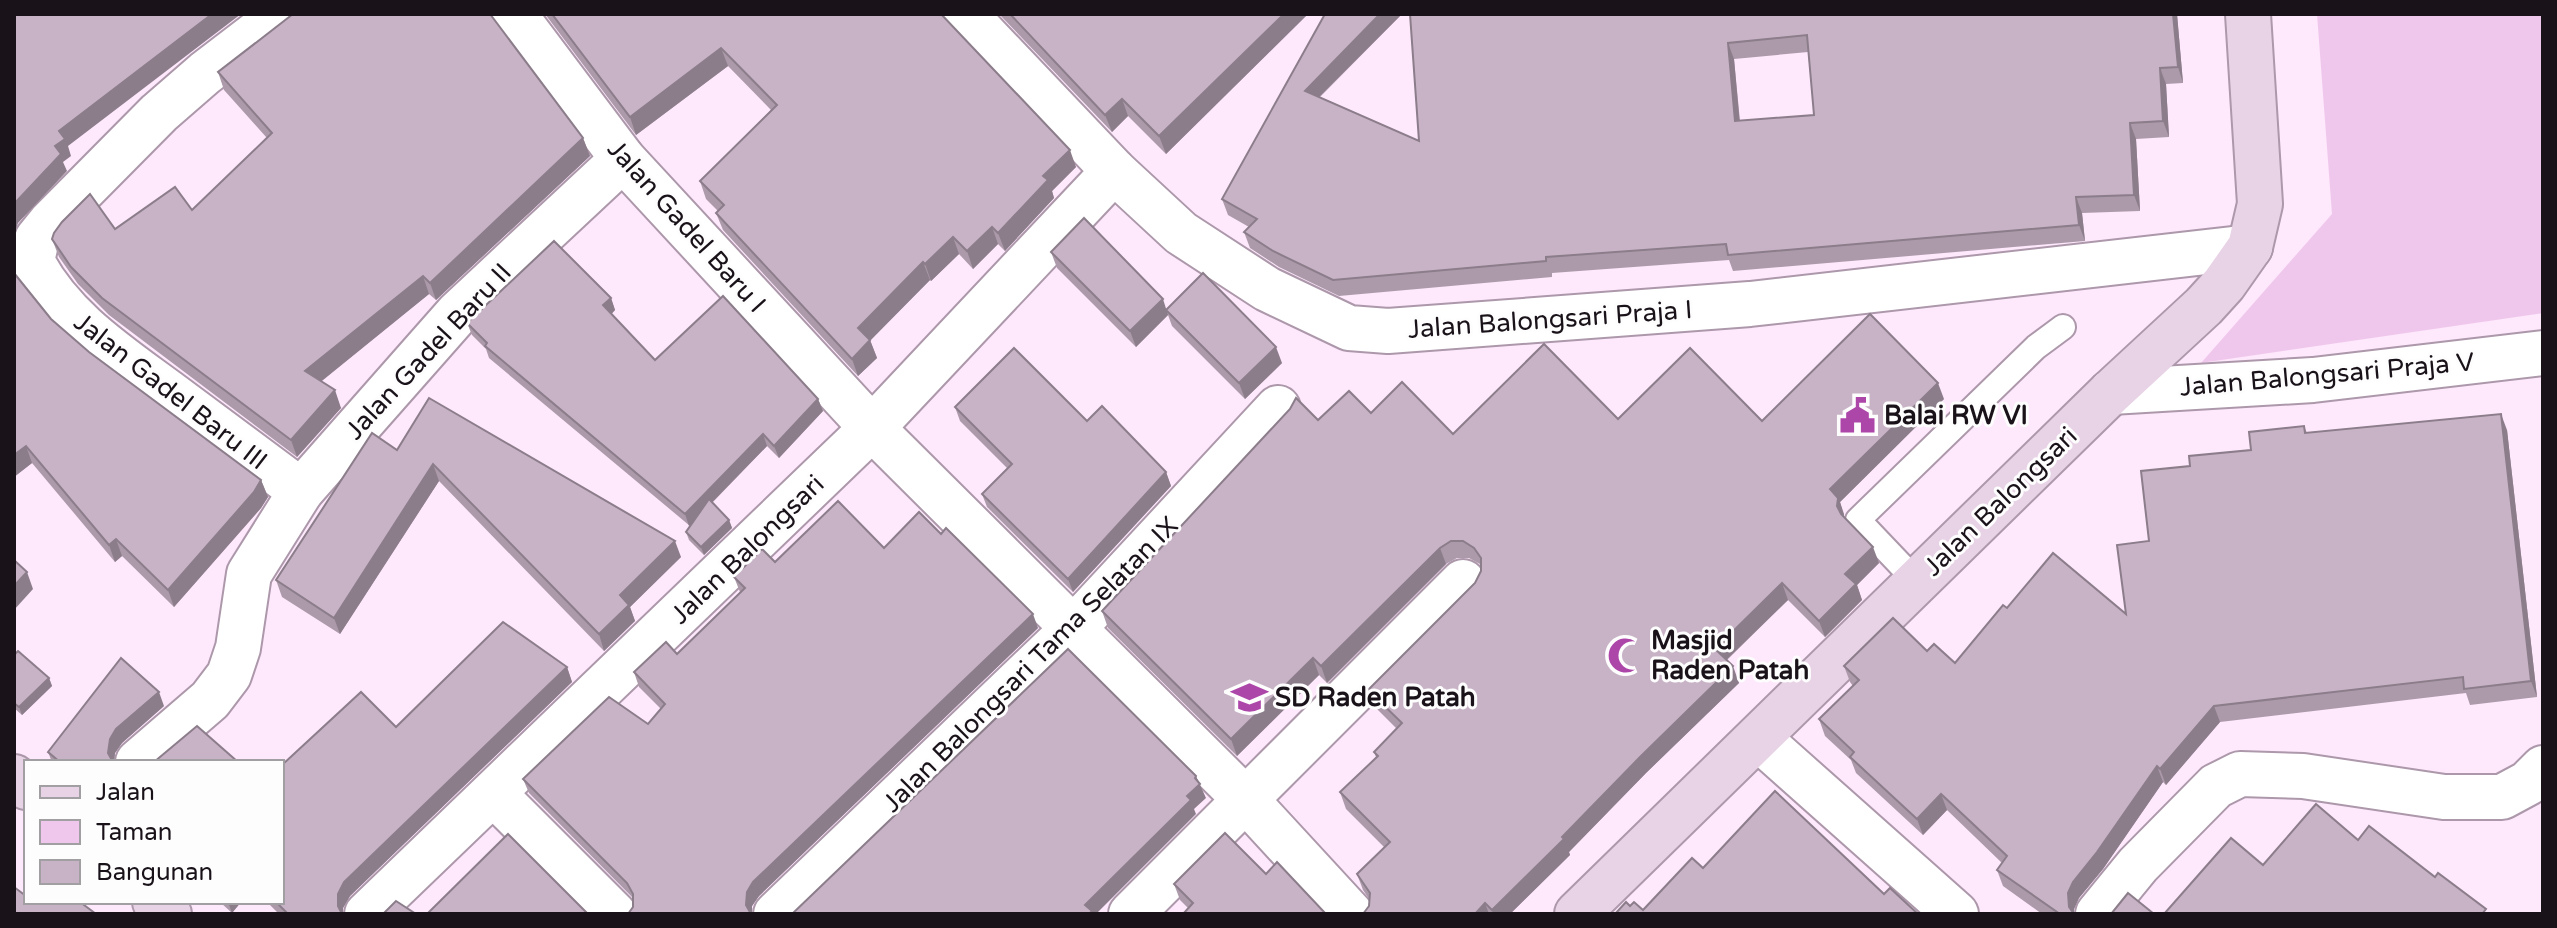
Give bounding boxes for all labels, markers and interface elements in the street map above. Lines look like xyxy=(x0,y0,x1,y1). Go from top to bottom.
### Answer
street label: Jalan Gadel Baru I xyxy=(601,134,772,319)
street label: Jalan Gadel Baru II xyxy=(339,257,518,446)
street label: Jalan Balongsari Praja I xyxy=(1407,294,1693,345)
street label: Jalan Gadel Baru III xyxy=(68,306,273,476)
street label: Jalan Balongsari Praja V xyxy=(2178,346,2476,403)
public building icon: Balai RW VI xyxy=(1839,396,1877,434)
place label: Balai RW VI xyxy=(1884,400,2028,431)
street label: Jalan Balongsari xyxy=(1917,420,2083,582)
street label: Jalan Balongsari xyxy=(664,468,830,630)
street label: Jalan Balongsari Tama Selatan IX xyxy=(876,510,1184,818)
place label: Masjid Raden Patah xyxy=(1651,625,1809,686)
mosque icon: Masjid Raden Patah xyxy=(1606,636,1644,674)
school or university icon: SD Raden Patah xyxy=(1230,678,1268,716)
place label: SD Raden Patah xyxy=(1275,682,1476,713)
legend xyxy=(24,760,284,904)
text: Jalan xyxy=(96,778,155,807)
text: Taman xyxy=(96,818,172,847)
text: Bangunan xyxy=(96,858,213,887)

